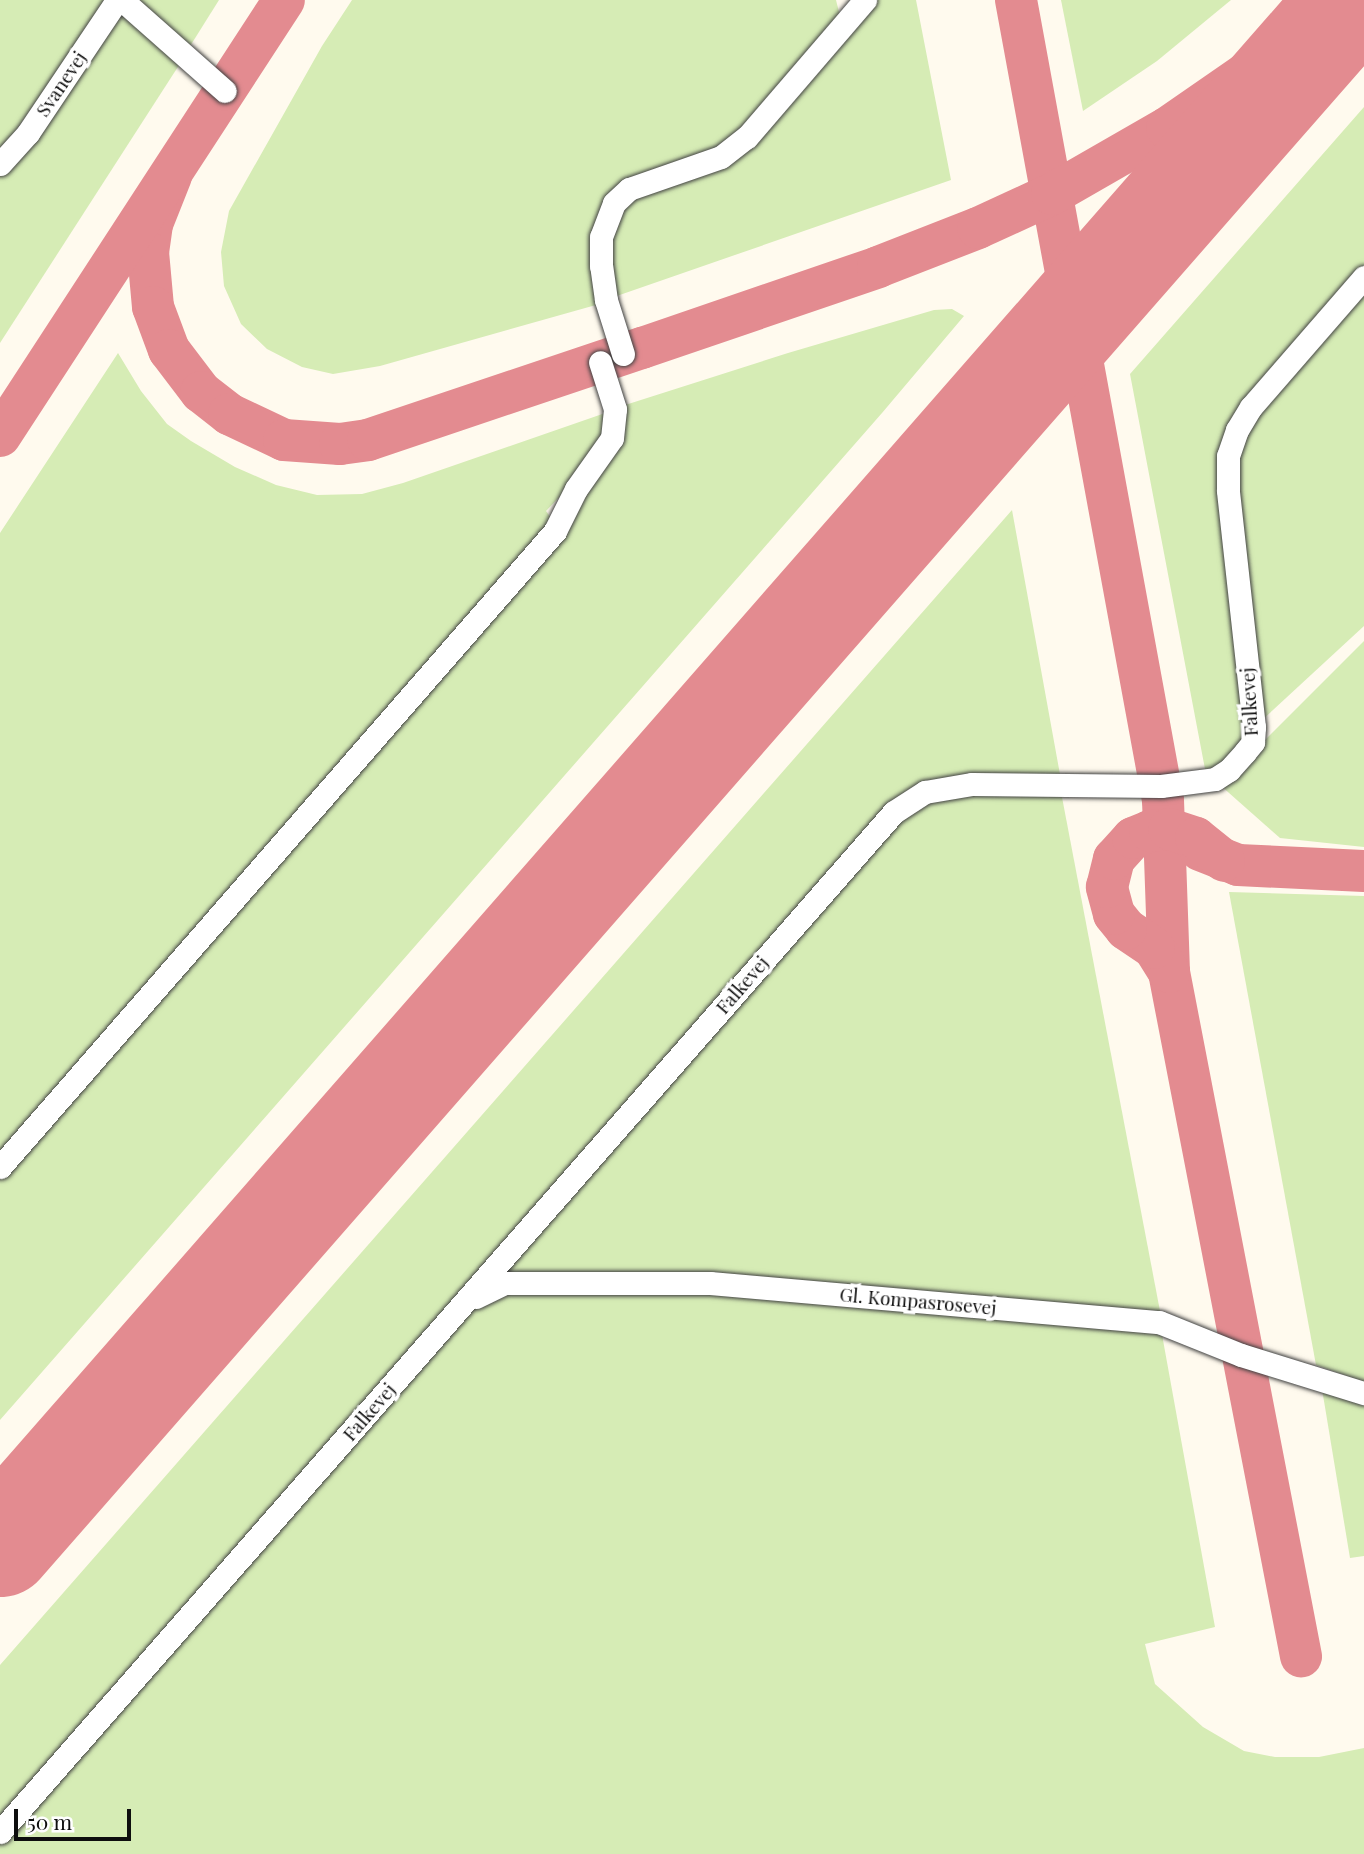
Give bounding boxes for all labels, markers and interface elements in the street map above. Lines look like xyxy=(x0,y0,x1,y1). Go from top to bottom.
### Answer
street label: Svanevej xyxy=(31,47,91,121)
street label: Falkevej xyxy=(1236,667,1262,737)
street label: Falkevej xyxy=(711,952,773,1018)
street label: Gl. Kompasrosevej xyxy=(839,1283,997,1319)
street label: Falkevej xyxy=(338,1379,400,1445)
scale bar xyxy=(18,1794,135,1838)
text: 50 m xyxy=(27,1807,72,1835)

